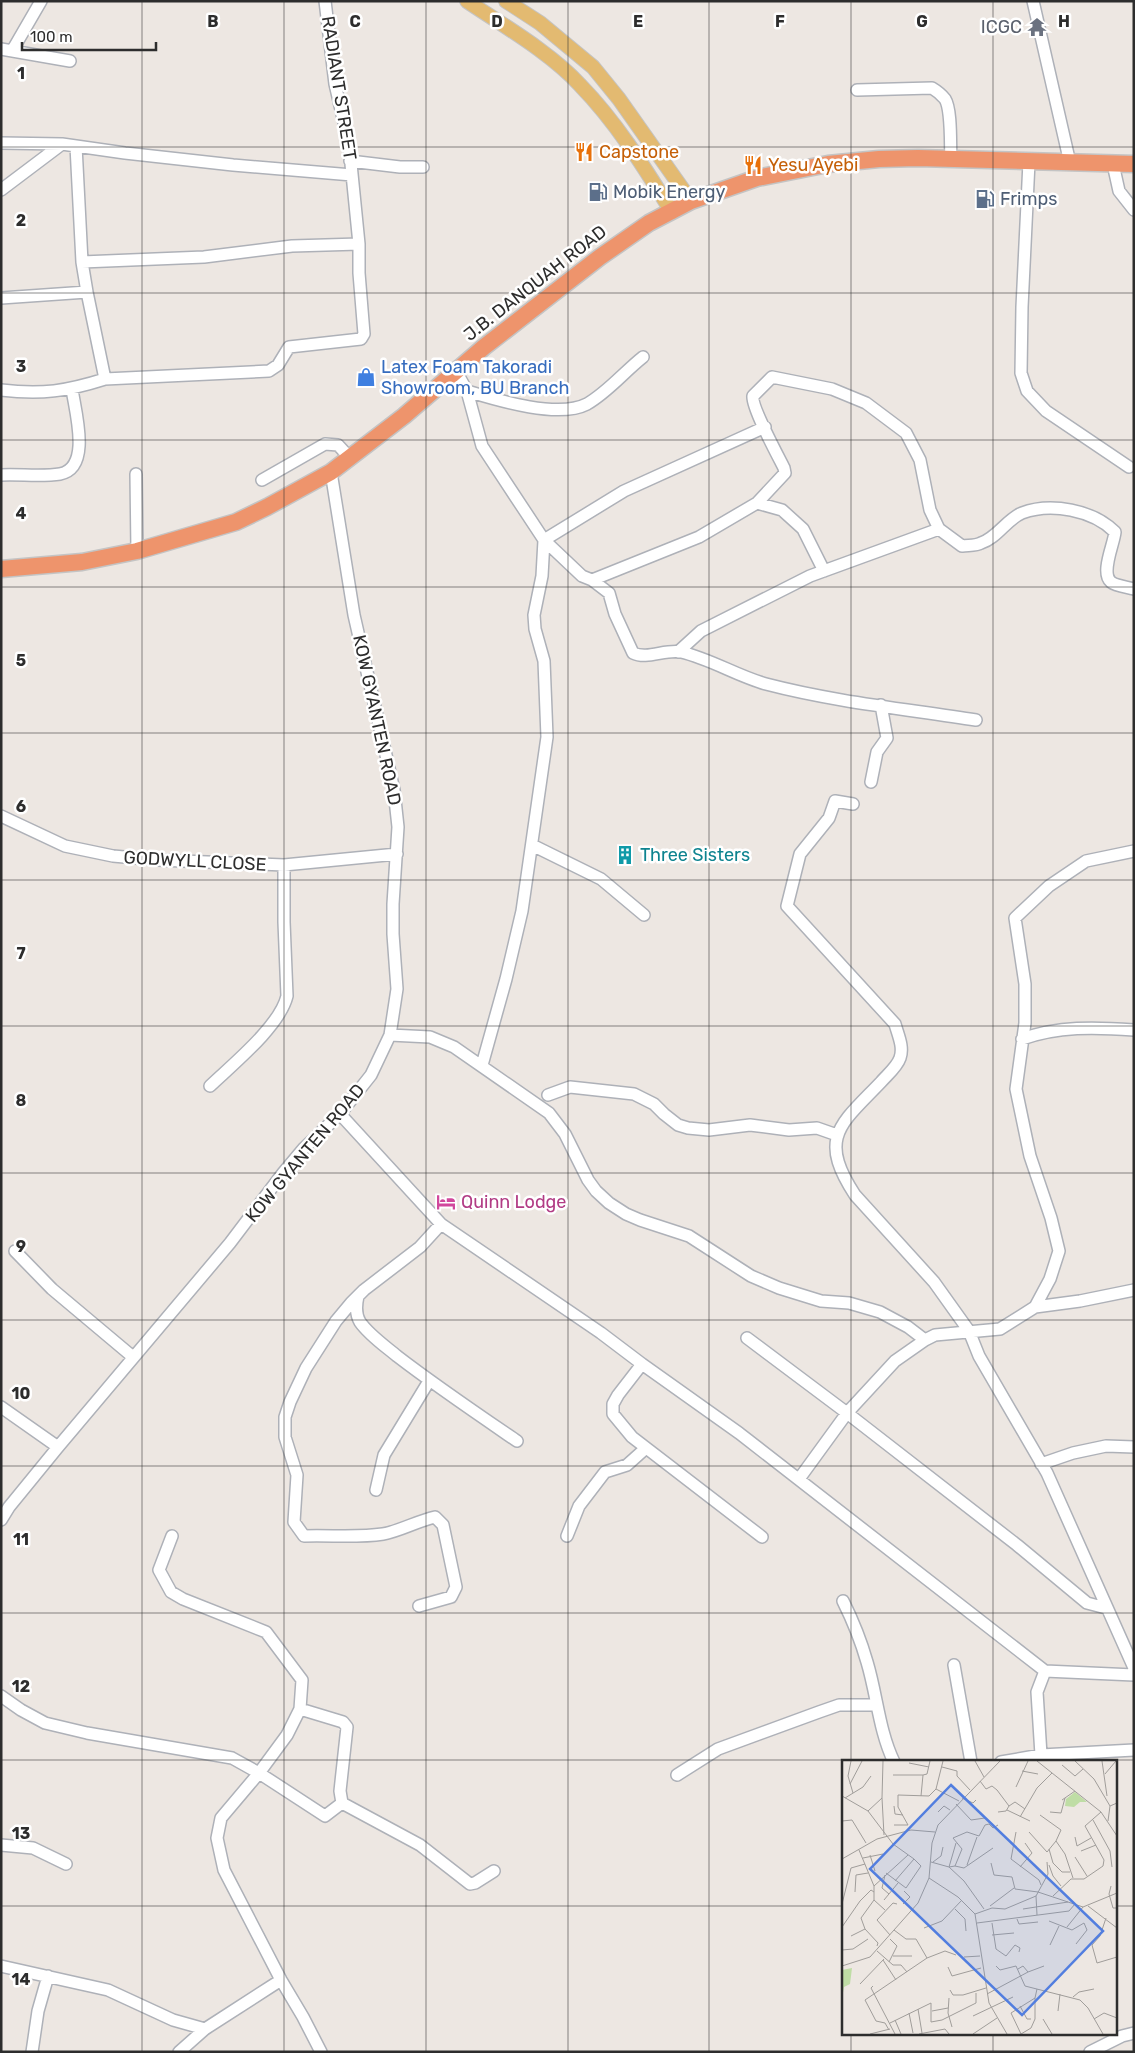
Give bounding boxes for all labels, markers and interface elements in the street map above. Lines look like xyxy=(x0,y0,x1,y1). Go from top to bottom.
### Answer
text: B xyxy=(207,12,219,31)
text: C xyxy=(349,12,361,31)
text: D xyxy=(491,12,503,31)
text: E xyxy=(633,12,643,31)
text: F xyxy=(775,12,785,31)
text: G xyxy=(916,12,928,31)
text: H xyxy=(1058,12,1070,31)
street label: RADIANT STREET xyxy=(317,14,361,162)
place label: ICGC xyxy=(981,16,1022,38)
temple icon: ICGC xyxy=(1026,16,1048,38)
scale bar xyxy=(22,20,156,52)
text: 100 m xyxy=(30,28,72,46)
text: 1 xyxy=(17,64,25,83)
restaurant icon: Capstone xyxy=(573,141,595,163)
place label: Capstone xyxy=(599,141,679,163)
restaurant icon: Yesu Ayebi xyxy=(742,154,764,176)
place label: Yesu Ayebi xyxy=(768,154,858,176)
fuel station icon: Mobik Energy xyxy=(587,181,609,203)
place label: Mobik Energy xyxy=(613,181,726,203)
fuel station icon: Frimps xyxy=(974,188,996,210)
place label: Frimps xyxy=(1000,188,1057,210)
text: 2 xyxy=(16,211,26,230)
street label: J.B. DANQUAH ROAD xyxy=(459,220,611,346)
place label: Latex Foam Takoradi Showroom, BU Branch xyxy=(381,356,569,399)
text: 3 xyxy=(16,357,26,376)
shop icon: Latex Foam Takoradi Showroom, BU Branch xyxy=(355,366,377,388)
text: 4 xyxy=(16,504,27,523)
street label: KOW GYANTEN ROAD xyxy=(348,633,406,807)
text: 5 xyxy=(16,651,26,670)
text: 6 xyxy=(16,797,26,816)
building icon: Three Sisters xyxy=(614,844,636,866)
place label: Three Sisters xyxy=(640,844,750,866)
street label: GODWYLL CLOSE xyxy=(123,846,267,876)
text: 7 xyxy=(16,944,26,963)
street label: KOW GYANTEN ROAD xyxy=(241,1079,369,1227)
text: 8 xyxy=(16,1091,27,1110)
hotel icon: Quinn Lodge xyxy=(435,1191,457,1213)
place label: Quinn Lodge xyxy=(461,1191,566,1213)
text: 9 xyxy=(16,1237,26,1256)
text: 10 xyxy=(12,1384,31,1403)
text: 11 xyxy=(13,1530,29,1549)
text: 12 xyxy=(12,1677,30,1696)
inset map xyxy=(842,1760,1118,2036)
text: 13 xyxy=(12,1824,30,1843)
text: 14 xyxy=(12,1970,31,1989)

